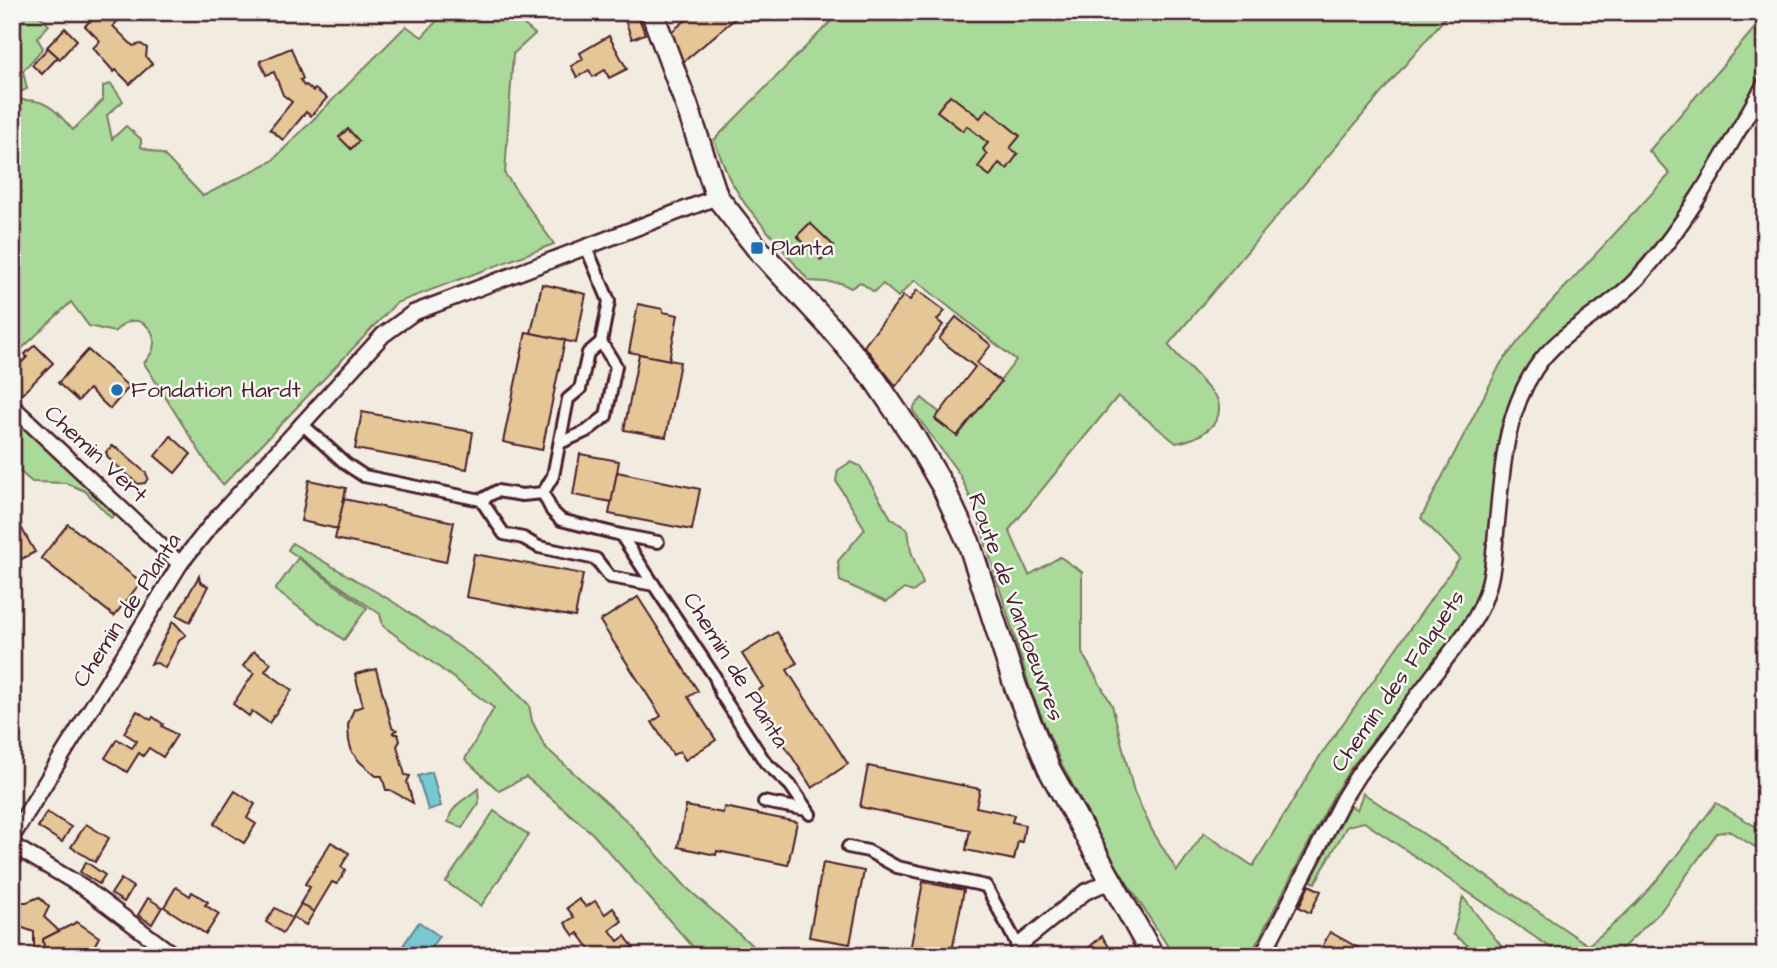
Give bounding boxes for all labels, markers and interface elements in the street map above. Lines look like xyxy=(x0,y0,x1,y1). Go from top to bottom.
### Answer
place label: Planta xyxy=(771,232,834,264)
marker: Planta xyxy=(749,240,765,256)
place label: Fondation Hardt xyxy=(131,374,301,406)
marker: Fondation Hardt xyxy=(109,382,125,398)
street label: Chemin Vert xyxy=(37,398,155,511)
street label: Route de Vandoeuvres xyxy=(960,489,1072,725)
street label: Chemin de Planta xyxy=(65,526,189,693)
street label: Chemin des Falquets xyxy=(1323,584,1473,778)
street label: Chemin de Planta xyxy=(675,586,797,754)

